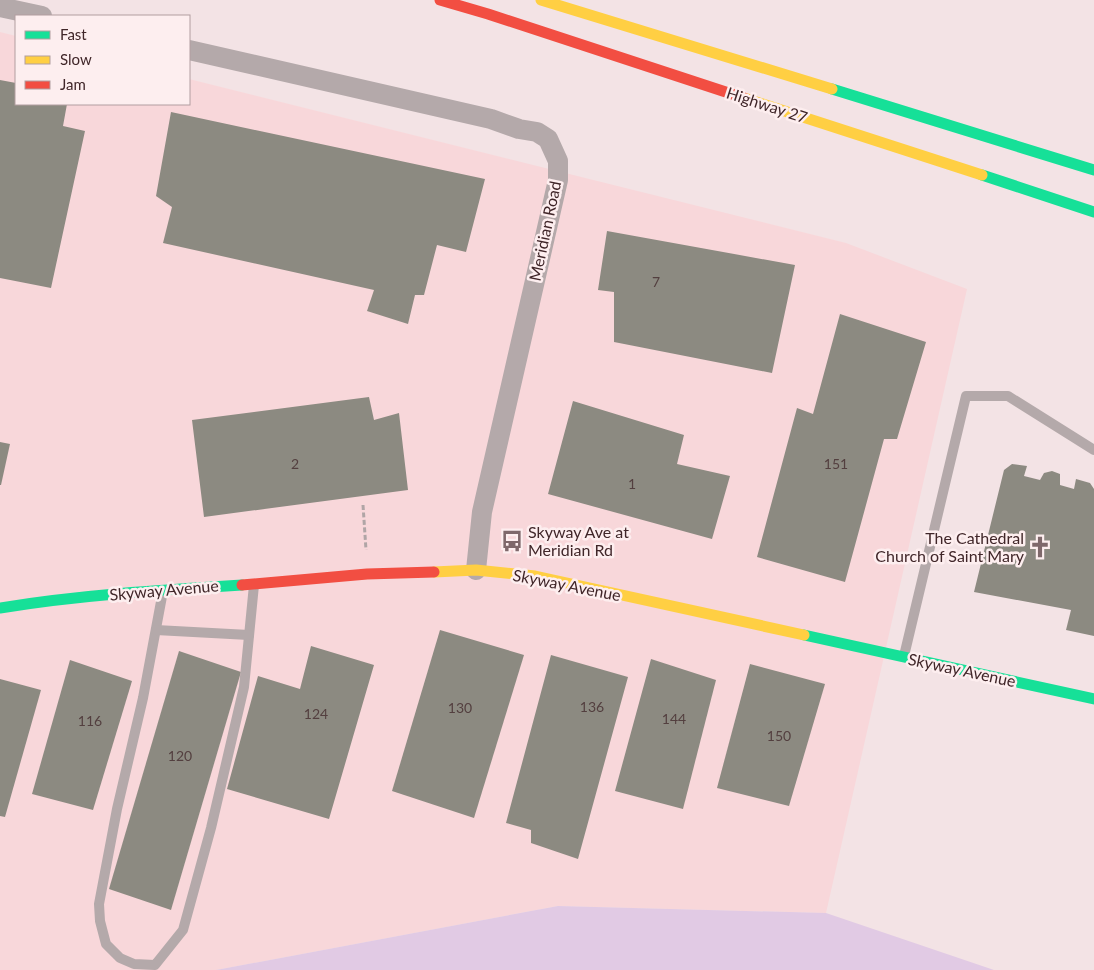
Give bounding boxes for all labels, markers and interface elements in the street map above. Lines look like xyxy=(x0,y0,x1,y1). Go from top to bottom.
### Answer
legend xyxy=(15,15,190,105)
text: Fast xyxy=(60,25,87,43)
text: Slow xyxy=(60,50,92,68)
text: Jam xyxy=(60,75,86,93)
street label: Highway 27 xyxy=(724,83,810,127)
street label: Meridian Road xyxy=(525,179,564,283)
house number: 7 xyxy=(652,273,660,290)
house number: 2 xyxy=(291,455,299,472)
house number: 151 xyxy=(824,455,848,472)
house number: 1 xyxy=(628,475,636,492)
place label: Skyway Ave at Meridian Rd xyxy=(528,522,629,559)
bus stop icon: Skyway Ave at Meridian Rd xyxy=(499,528,525,554)
place label: The Cathedral Church of Saint Mary xyxy=(875,528,1025,565)
church icon: The Cathedral Church of Saint Mary xyxy=(1027,534,1053,560)
street label: Skyway Avenue xyxy=(512,565,623,604)
street label: Skyway Avenue xyxy=(109,575,219,604)
street label: Skyway Avenue xyxy=(907,649,1018,690)
house number: 136 xyxy=(580,698,604,715)
house number: 130 xyxy=(448,699,472,716)
house number: 124 xyxy=(304,705,328,722)
house number: 144 xyxy=(662,710,686,727)
house number: 116 xyxy=(78,712,102,729)
house number: 150 xyxy=(767,727,791,744)
house number: 120 xyxy=(168,747,192,764)

